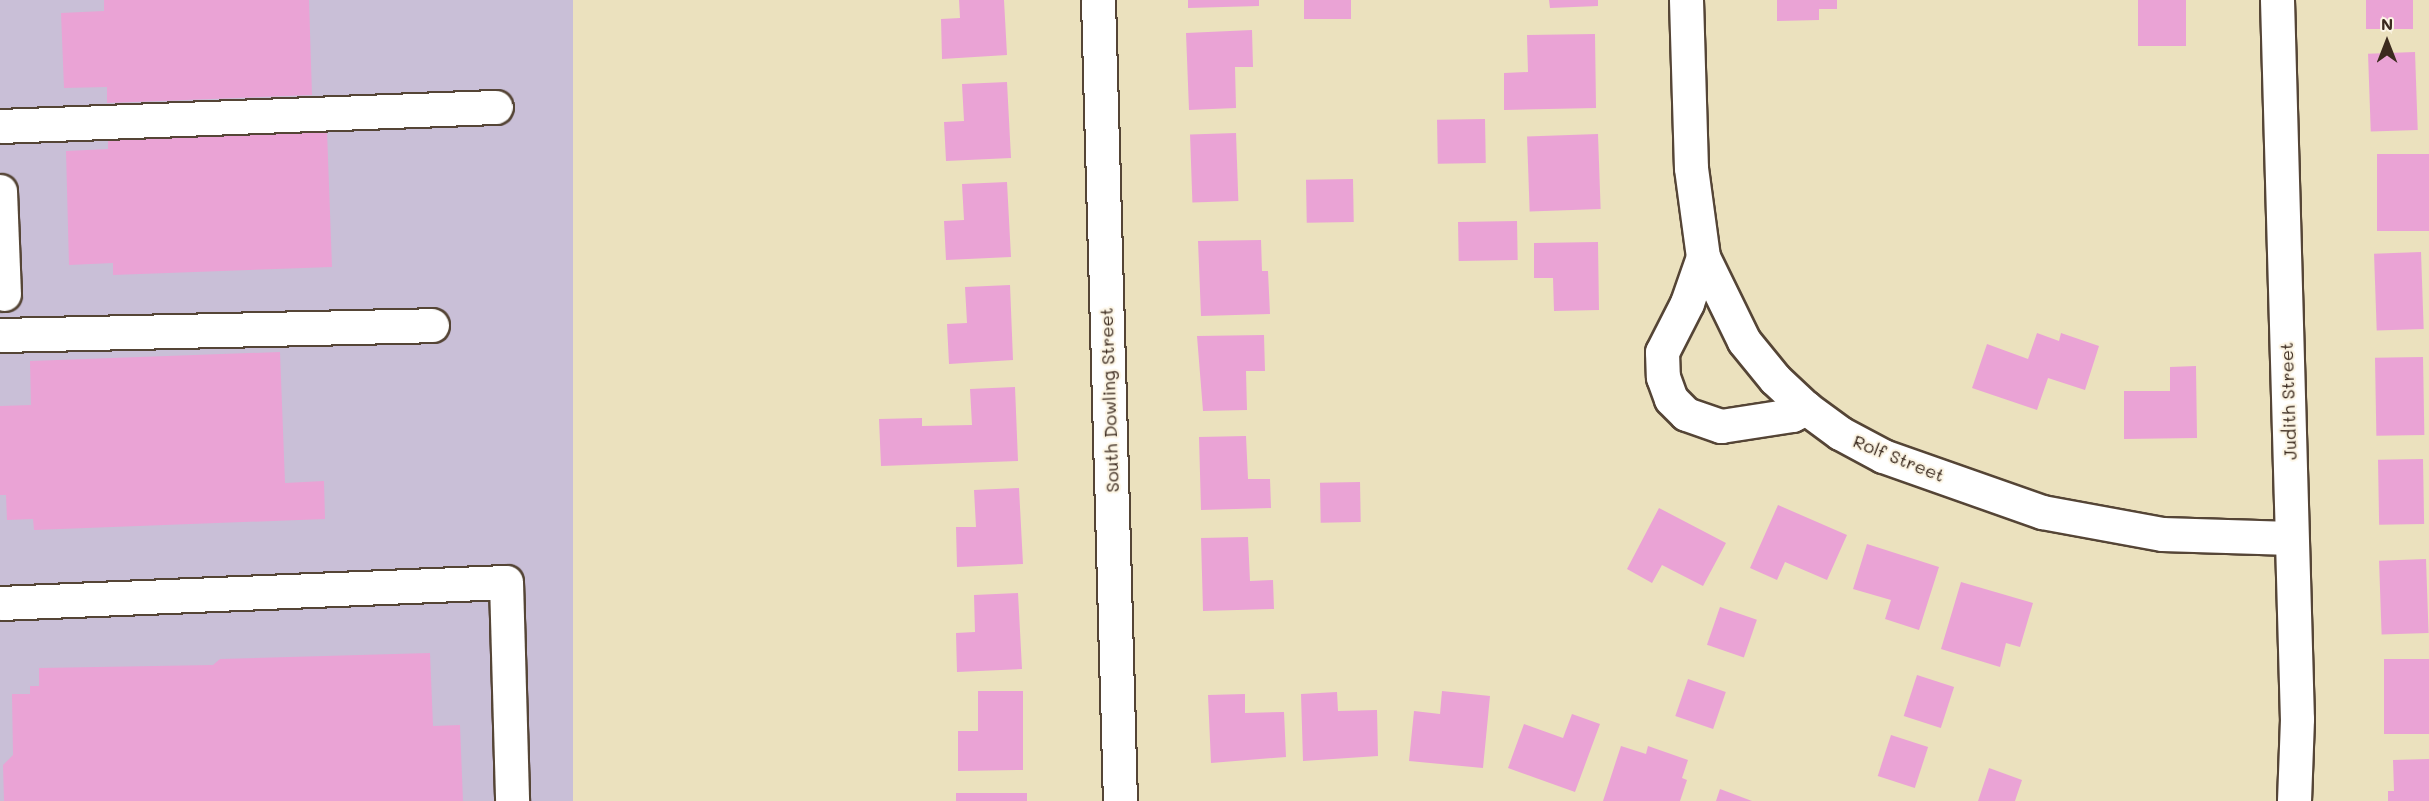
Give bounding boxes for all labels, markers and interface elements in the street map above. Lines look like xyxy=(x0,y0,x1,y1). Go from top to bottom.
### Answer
north arrow xyxy=(2357,12,2417,72)
text: N xyxy=(2381,13,2393,34)
street label: South Dowling Street xyxy=(1095,307,1123,493)
street label: Judith Street xyxy=(2275,342,2301,460)
street label: Rolf Street xyxy=(1850,430,1948,486)

